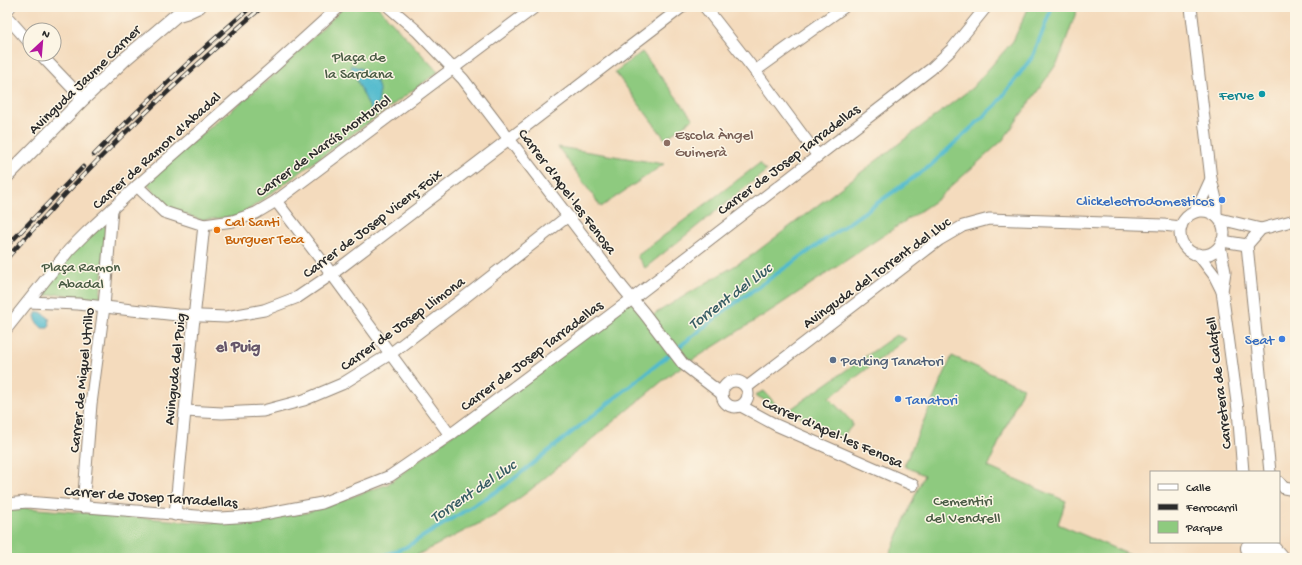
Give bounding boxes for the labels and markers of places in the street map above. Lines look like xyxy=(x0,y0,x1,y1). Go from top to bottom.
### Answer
place label: Ferve xyxy=(1218,87,1254,105)
marker: Ferve xyxy=(1257,89,1267,99)
place label: Escola Àngel Guimerà xyxy=(675,127,754,162)
marker: Escola Àngel Guimerà xyxy=(662,138,672,148)
place label: Clickelectrodomesticos xyxy=(1076,193,1214,211)
marker: Clickelectrodomesticos xyxy=(1217,195,1227,205)
place label: Cal Santi Burguer Teca xyxy=(224,214,305,249)
marker: Cal Santi Burguer Teca xyxy=(212,225,222,235)
place label: Seat xyxy=(1245,332,1276,350)
marker: Seat xyxy=(1277,334,1287,344)
place label: Parking Tanatori xyxy=(840,353,944,371)
marker: Parking Tanatori xyxy=(828,355,838,365)
place label: Tanatori xyxy=(905,392,958,410)
marker: Tanatori xyxy=(893,394,903,404)

